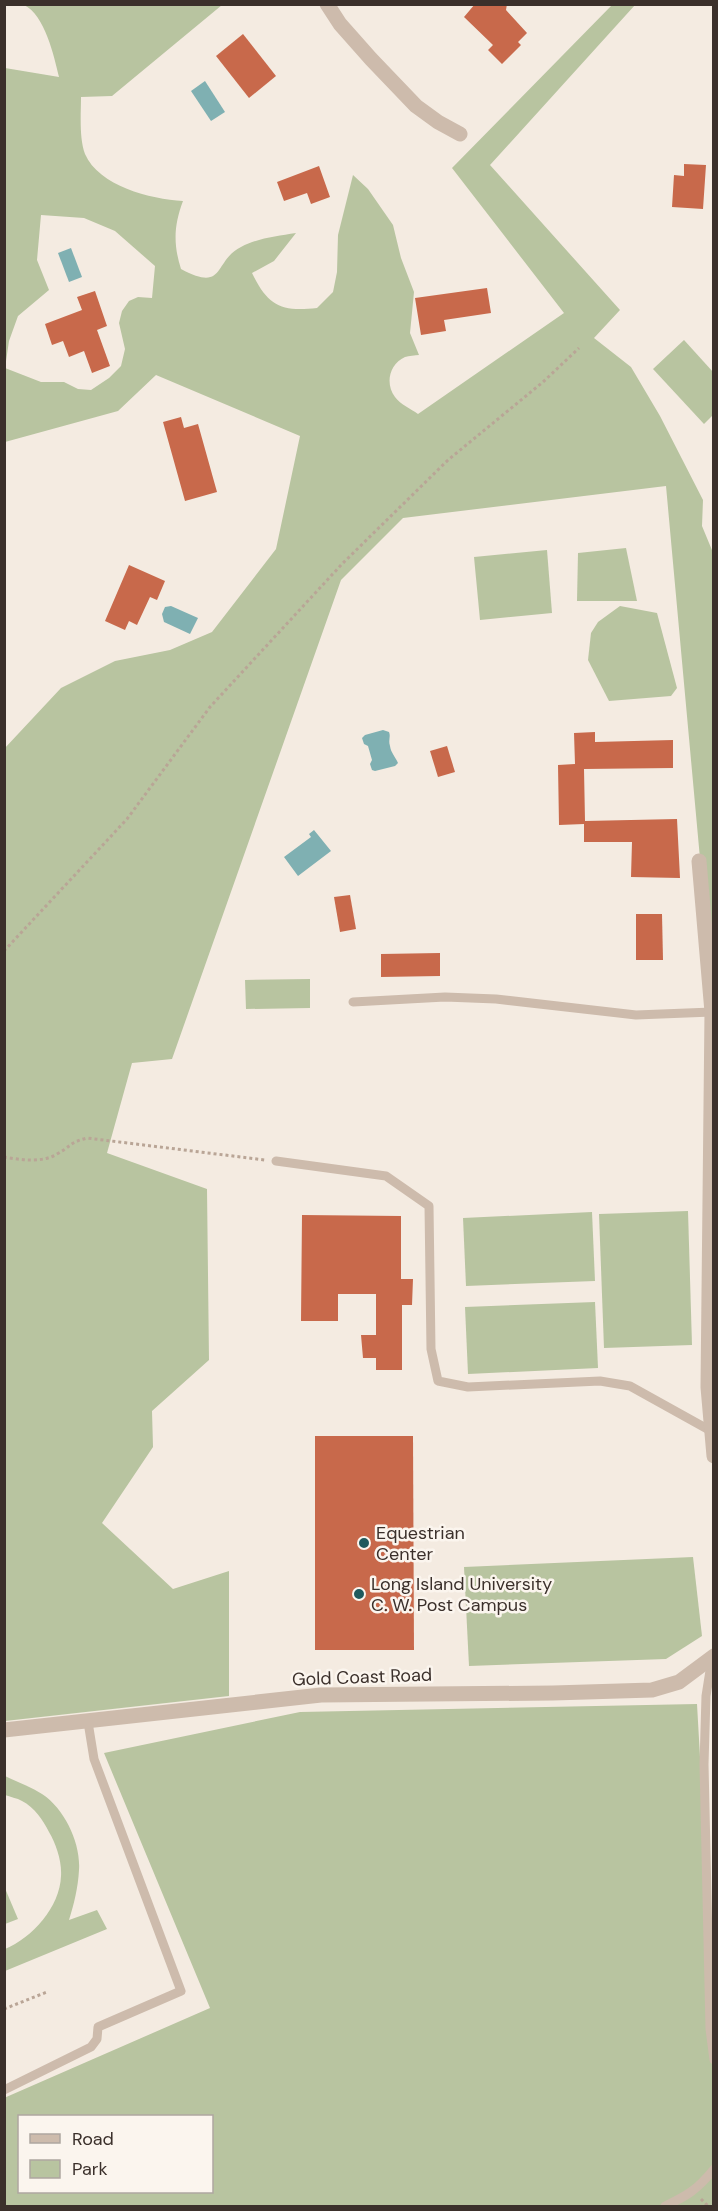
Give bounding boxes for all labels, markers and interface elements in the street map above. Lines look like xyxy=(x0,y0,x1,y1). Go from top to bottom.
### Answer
place label: Equestrian Center xyxy=(376,1521,465,1566)
marker: Equestrian Center xyxy=(357,1536,371,1550)
place label: Long Island University C. W. Post Campus xyxy=(371,1572,552,1617)
marker: Long Island University C. W. Post Campus xyxy=(352,1587,366,1601)
street label: Gold Coast Road xyxy=(292,1663,432,1691)
legend xyxy=(18,2115,213,2193)
text: Road xyxy=(72,2127,114,2151)
text: Park xyxy=(72,2157,108,2181)

